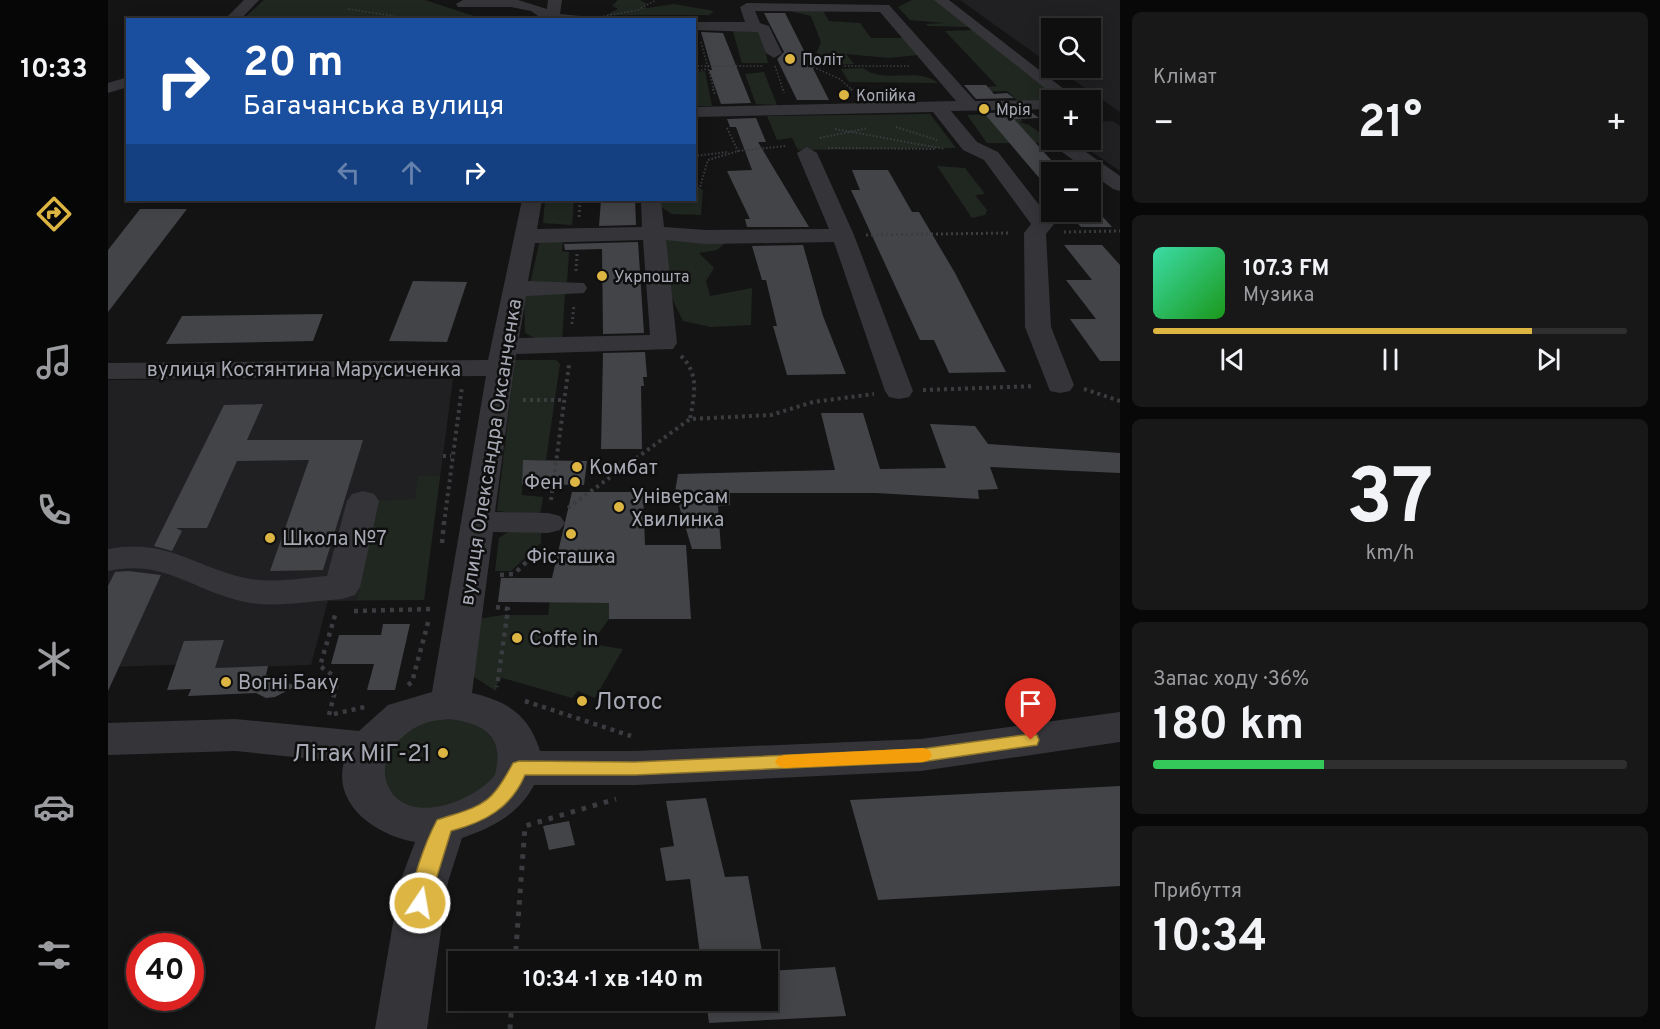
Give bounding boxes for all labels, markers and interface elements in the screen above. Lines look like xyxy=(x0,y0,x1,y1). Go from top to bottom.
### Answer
map controls xyxy=(1041,18,1101,222)
button: search xyxy=(1041,18,1101,78)
text: 20 m xyxy=(243,38,344,91)
icon: right xyxy=(144,42,222,120)
place label: Політ xyxy=(802,51,843,71)
marker: Політ xyxy=(783,52,797,66)
text: 10:33 xyxy=(20,53,88,87)
text: Клімат xyxy=(1153,65,1217,91)
place label: Копійка xyxy=(856,87,916,107)
marker: Копійка xyxy=(837,88,851,102)
text: Багачанська вулиця xyxy=(243,90,504,124)
button: + xyxy=(1041,90,1101,150)
text: 21° xyxy=(1358,96,1422,153)
place label: Мрія xyxy=(996,101,1031,121)
marker: Мрія xyxy=(977,102,991,116)
text: − xyxy=(1153,104,1174,146)
text: + xyxy=(1606,104,1627,146)
icon: left xyxy=(332,156,365,189)
icon: ahead xyxy=(395,156,428,189)
icon: right xyxy=(458,156,491,189)
button: − xyxy=(1041,162,1101,222)
icon: directions xyxy=(33,193,75,235)
text: 107.3 FM xyxy=(1243,256,1329,283)
place label: Укрпошта xyxy=(614,268,690,288)
marker: Укрпошта xyxy=(595,269,609,283)
text: Музика xyxy=(1243,283,1314,309)
street label: вулиця Олександра Оксанченка xyxy=(455,297,529,607)
icon: music xyxy=(33,341,75,383)
icon: previous xyxy=(1216,343,1249,376)
icon: pause xyxy=(1374,343,1407,376)
icon: next xyxy=(1532,343,1565,376)
street label: вулиця Костянтина Марусиченка xyxy=(147,358,461,384)
text: 37 xyxy=(1346,452,1434,551)
place label: Комбат xyxy=(589,456,658,482)
marker: Комбат xyxy=(570,460,584,474)
place label: Фен xyxy=(524,471,563,497)
marker: Фен xyxy=(568,475,582,489)
place label: Універсам Хвилинка xyxy=(631,485,728,534)
icon: phone xyxy=(33,489,75,531)
marker: Універсам Хвилинка xyxy=(612,500,626,514)
place label: Школа №7 xyxy=(282,527,387,553)
marker: Фісташка xyxy=(564,527,578,541)
marker: Школа №7 xyxy=(263,531,277,545)
text: km/h xyxy=(1366,541,1414,567)
place label: Фісташка xyxy=(527,545,615,571)
place label: Coffe in xyxy=(529,627,598,653)
marker: Coffe in xyxy=(510,631,524,645)
icon: climate xyxy=(33,638,75,680)
text: Запас ходу · 36% xyxy=(1153,667,1309,693)
place label: Вогні Баку xyxy=(238,671,339,697)
marker: Вогні Баку xyxy=(219,675,233,689)
pin xyxy=(1005,678,1056,740)
icon: arrive xyxy=(1014,687,1047,720)
place label: Лотос xyxy=(594,688,663,718)
marker: Лотос xyxy=(575,694,589,708)
text: 180 km xyxy=(1153,698,1304,755)
place label: Літак МіГ-21 xyxy=(292,740,431,770)
marker: Літак МіГ-21 xyxy=(436,746,450,760)
icon: car xyxy=(33,786,75,828)
position arrow xyxy=(388,871,452,935)
text: Прибуття xyxy=(1153,879,1242,905)
text: 10:34 xyxy=(1153,910,1267,967)
speed limit sign: 40 xyxy=(126,933,204,1011)
icon: filters xyxy=(33,934,75,976)
text: 10:34 · 1 хв · 140 m xyxy=(523,967,703,994)

